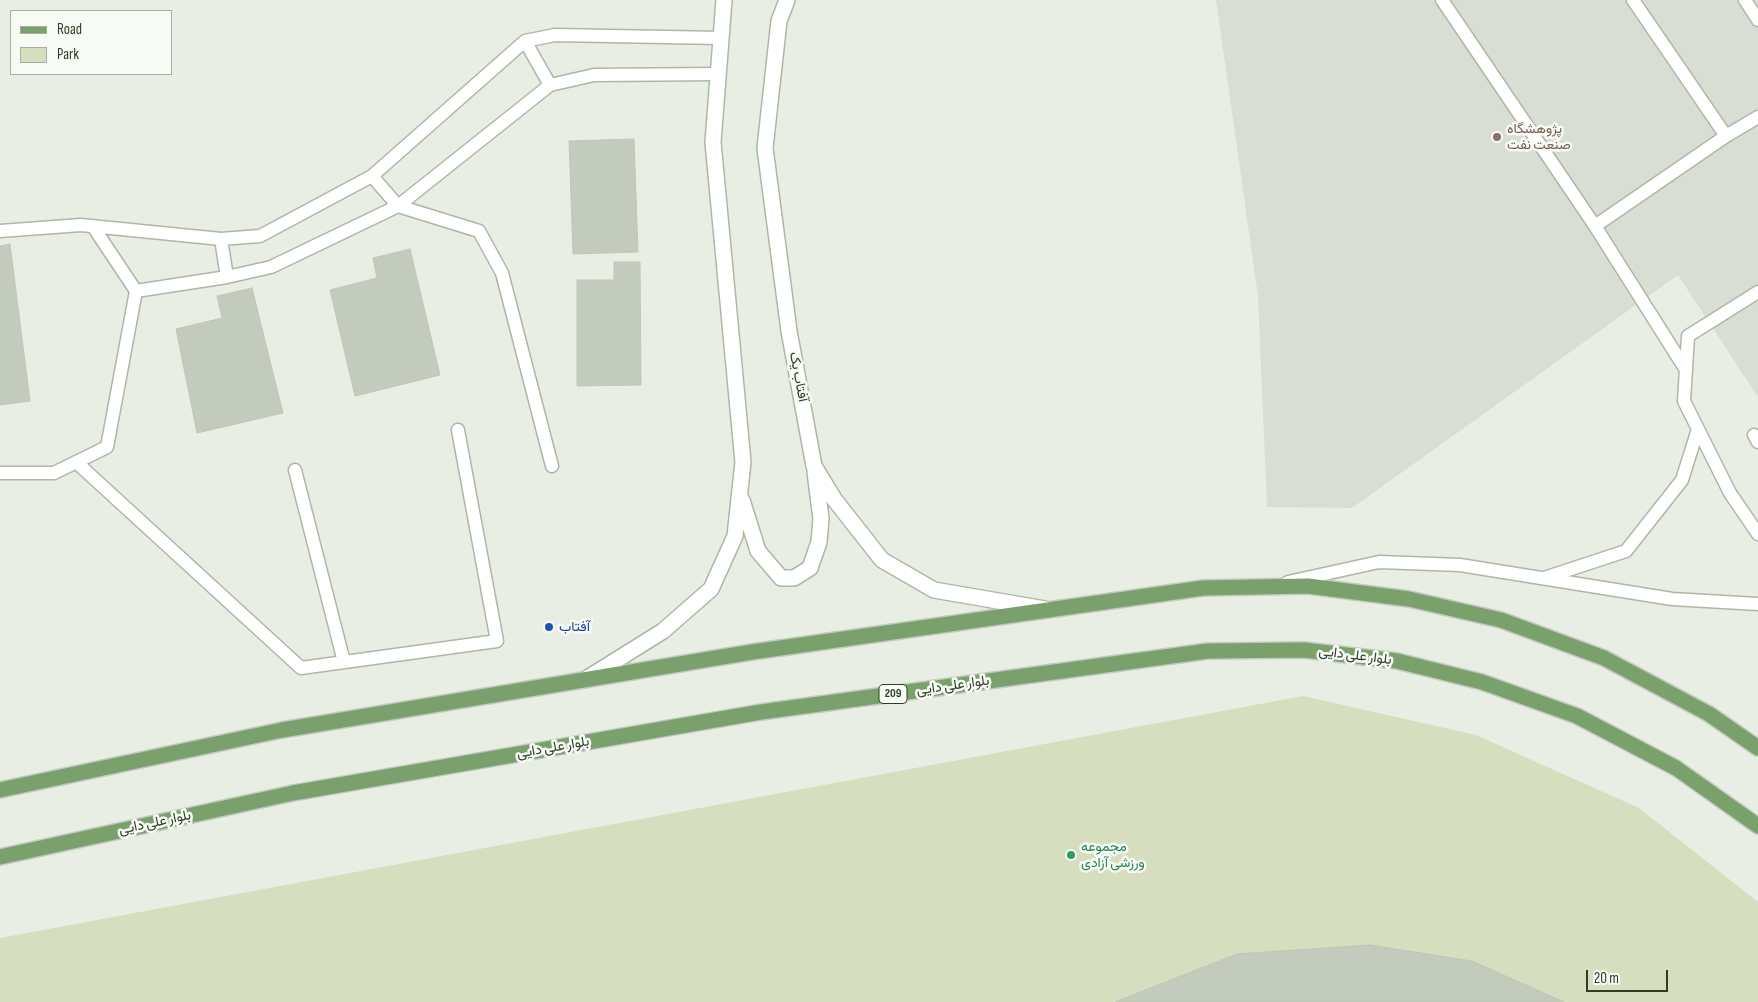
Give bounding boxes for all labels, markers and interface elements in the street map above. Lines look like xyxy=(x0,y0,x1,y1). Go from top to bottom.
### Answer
legend xyxy=(10,10,172,75)
text: Road xyxy=(57,20,82,39)
text: Park xyxy=(57,45,79,64)
place label: پژوهشگاه صنعت نفت xyxy=(1507,121,1571,154)
marker: پژوهشگاه صنعت نفت xyxy=(1491,131,1503,143)
street label: آفتاب یک xyxy=(785,351,811,403)
place label: آفتاب xyxy=(559,619,590,635)
marker: آفتاب xyxy=(543,621,555,633)
street label: بلوار علی دایی xyxy=(1318,643,1392,669)
street label: بلوار علی دایی xyxy=(915,673,991,699)
road number: 209 xyxy=(879,684,907,704)
street label: بلوار علی دایی xyxy=(515,733,591,763)
street label: بلوار علی دایی xyxy=(117,807,193,839)
place label: مجموعه ورزشی آزادی xyxy=(1081,839,1145,872)
marker: مجموعه ورزشی آزادی xyxy=(1065,849,1077,861)
scale bar xyxy=(1588,960,1670,992)
text: 20 m xyxy=(1594,969,1619,988)

